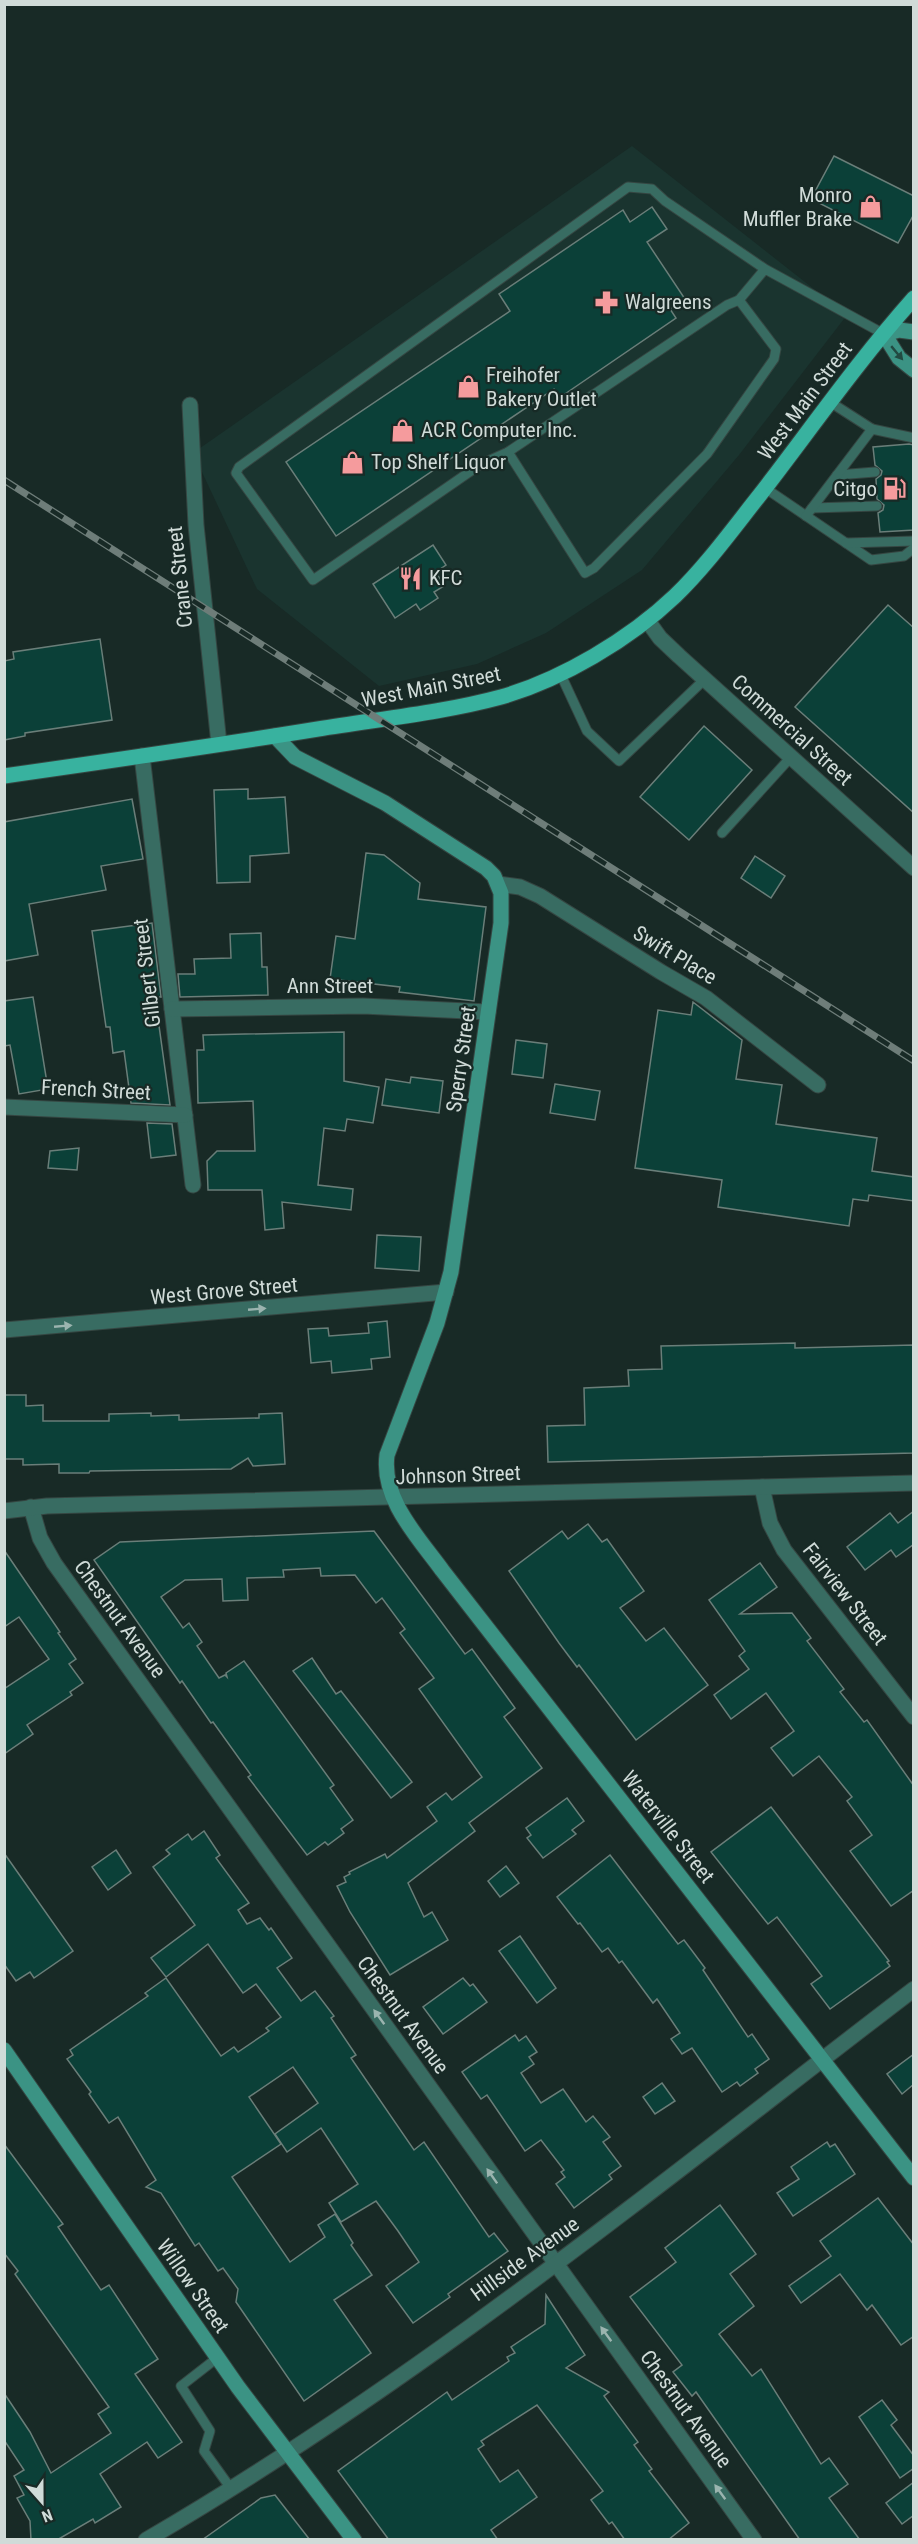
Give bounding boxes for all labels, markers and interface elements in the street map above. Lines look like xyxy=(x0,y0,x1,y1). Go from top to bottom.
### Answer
place label: Monro Muffler Brake xyxy=(743,183,852,231)
shop icon: Monro Muffler Brake xyxy=(857,194,883,220)
pharmacy icon: Walgreens xyxy=(594,289,620,315)
place label: Walgreens xyxy=(625,290,712,314)
street label: West Main Street xyxy=(753,337,857,465)
one-way arrow xyxy=(890,345,903,361)
place label: Freihofer Bakery Outlet xyxy=(486,363,597,411)
shop icon: Freihofer Bakery Outlet xyxy=(455,374,481,400)
shop icon: ACR Computer Inc. xyxy=(390,417,416,443)
place label: ACR Computer Inc. xyxy=(421,418,578,442)
shop icon: Top Shelf Liquor xyxy=(340,449,366,475)
place label: Top Shelf Liquor xyxy=(371,450,506,474)
fuel station icon: Citgo xyxy=(882,476,908,502)
place label: Citgo xyxy=(833,477,877,501)
street label: Crane Street xyxy=(163,525,197,629)
restaurant icon: KFC xyxy=(398,565,424,591)
place label: KFC xyxy=(429,566,462,590)
street label: West Main Street xyxy=(359,662,503,712)
street label: Commercial Street xyxy=(727,670,857,790)
street label: Gilbert Street xyxy=(128,917,166,1029)
street label: Swift Place xyxy=(629,921,721,989)
street label: Ann Street xyxy=(287,974,373,998)
street label: Sperry Street xyxy=(442,1004,480,1114)
street label: French Street xyxy=(40,1075,152,1105)
street label: West Grove Street xyxy=(149,1273,299,1309)
one-way arrow xyxy=(248,1304,267,1314)
one-way arrow xyxy=(53,1321,72,1331)
street label: Johnson Street xyxy=(395,1461,521,1489)
street label: Fairview Street xyxy=(798,1538,892,1650)
street label: Chestnut Avenue xyxy=(69,1556,171,1683)
street label: Waterville Street xyxy=(617,1766,719,1888)
street label: Chestnut Avenue xyxy=(352,1952,454,2079)
one-way arrow xyxy=(373,2009,385,2025)
one-way arrow xyxy=(486,2168,498,2184)
street label: Hillside Avenue xyxy=(466,2212,584,2306)
street label: Willow Street xyxy=(152,2235,234,2337)
one-way arrow xyxy=(600,2326,612,2342)
street label: Chestnut Avenue xyxy=(635,2346,737,2473)
north arrow xyxy=(12,2472,72,2532)
one-way arrow xyxy=(714,2485,726,2501)
text: N xyxy=(39,2505,55,2526)

